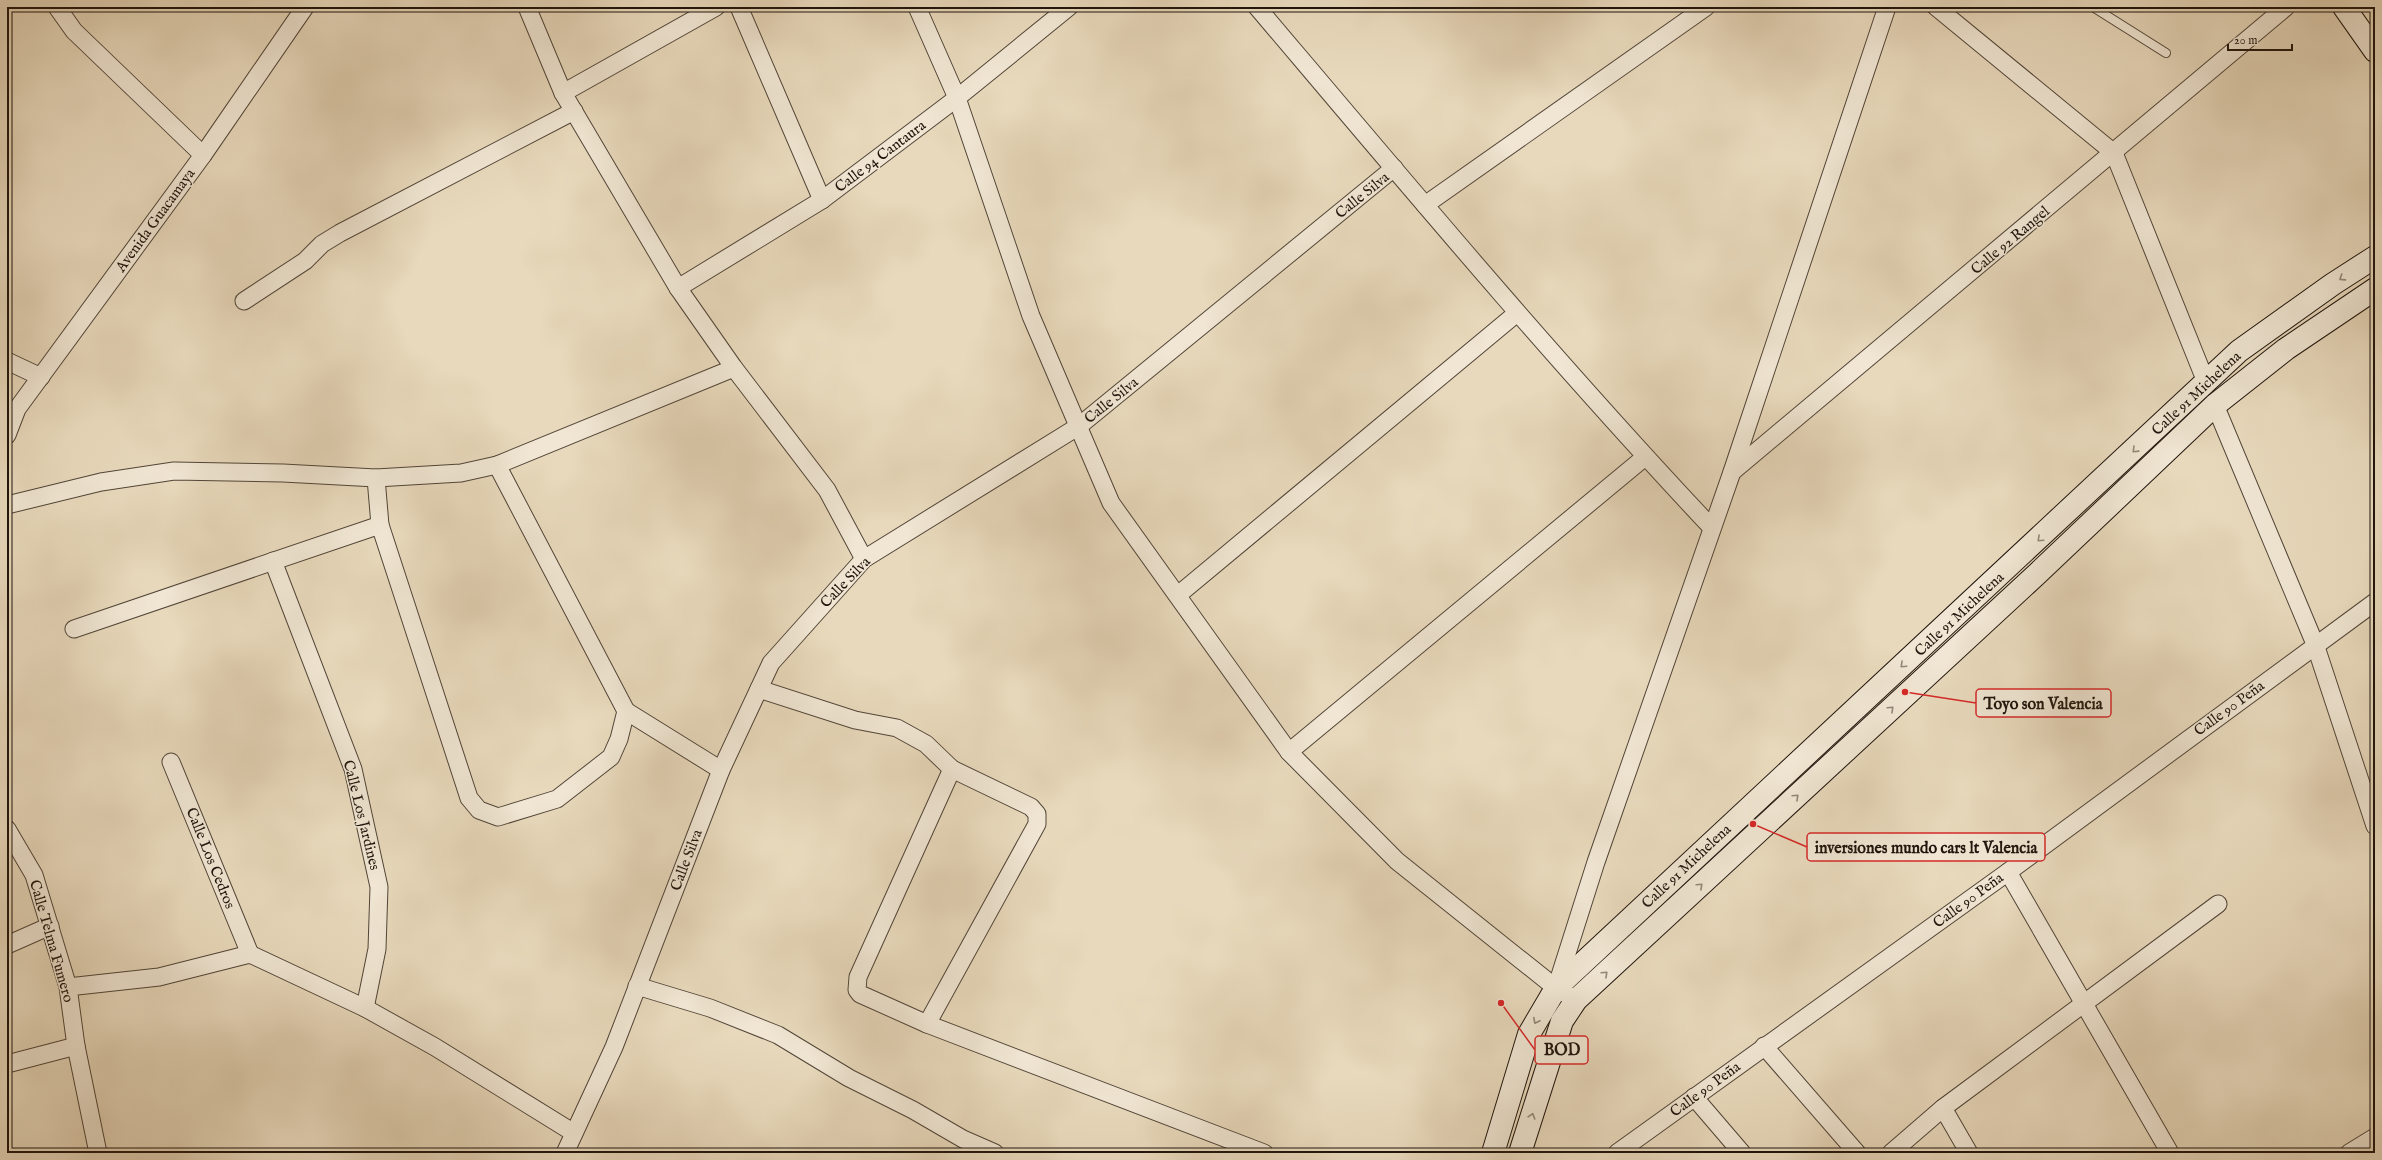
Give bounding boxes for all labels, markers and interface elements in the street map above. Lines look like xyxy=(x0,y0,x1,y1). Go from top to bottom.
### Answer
scale bar xyxy=(2228,26,2292,52)
text: 20 m xyxy=(2234,33,2257,48)
street label: Calle 94 Cantaura xyxy=(831,116,930,197)
street label: Avenida Guacamaya xyxy=(111,164,200,277)
street label: Calle Silva xyxy=(1331,167,1394,223)
street label: Calle 92 Rangel xyxy=(1967,201,2054,279)
one-way arrow xyxy=(2339,273,2346,281)
street label: Calle 91 Michelena xyxy=(2148,347,2245,440)
street label: Calle Silva xyxy=(1080,372,1143,428)
one-way arrow xyxy=(2132,445,2140,453)
one-way arrow xyxy=(2037,534,2044,541)
street label: Calle Silva xyxy=(816,552,875,612)
street label: Calle 91 Michelena xyxy=(1911,568,2008,661)
one-way arrow xyxy=(1900,660,1908,668)
street label: Calle 90 Peña xyxy=(2190,676,2269,740)
callout: Toyo son Valencia xyxy=(1976,689,2111,717)
text: Toyo son Valencia xyxy=(1982,695,2104,715)
one-way arrow xyxy=(1886,706,1894,714)
street label: Calle Los Jardines xyxy=(339,758,384,872)
one-way arrow xyxy=(1791,795,1799,802)
street label: Calle Los Cedros xyxy=(182,805,239,912)
street label: Calle 91 Michelena xyxy=(1638,820,1735,913)
street label: Calle Silva xyxy=(666,826,707,894)
callout: inversiones mundo cars lt Valencia xyxy=(1807,833,2045,861)
text: inversiones mundo cars lt Valencia xyxy=(1815,839,2038,859)
street label: Calle 90 Peña xyxy=(1929,868,2008,932)
street label: Calle Telma Fumero xyxy=(25,878,78,1005)
one-way arrow xyxy=(1696,883,1703,890)
one-way arrow xyxy=(1600,971,1608,979)
one-way arrow xyxy=(1533,1017,1541,1024)
callout: BOD xyxy=(1535,1036,1588,1064)
text: BOD xyxy=(1544,1041,1580,1061)
street label: Calle 90 Peña xyxy=(1666,1057,1745,1121)
one-way arrow xyxy=(1527,1112,1536,1119)

